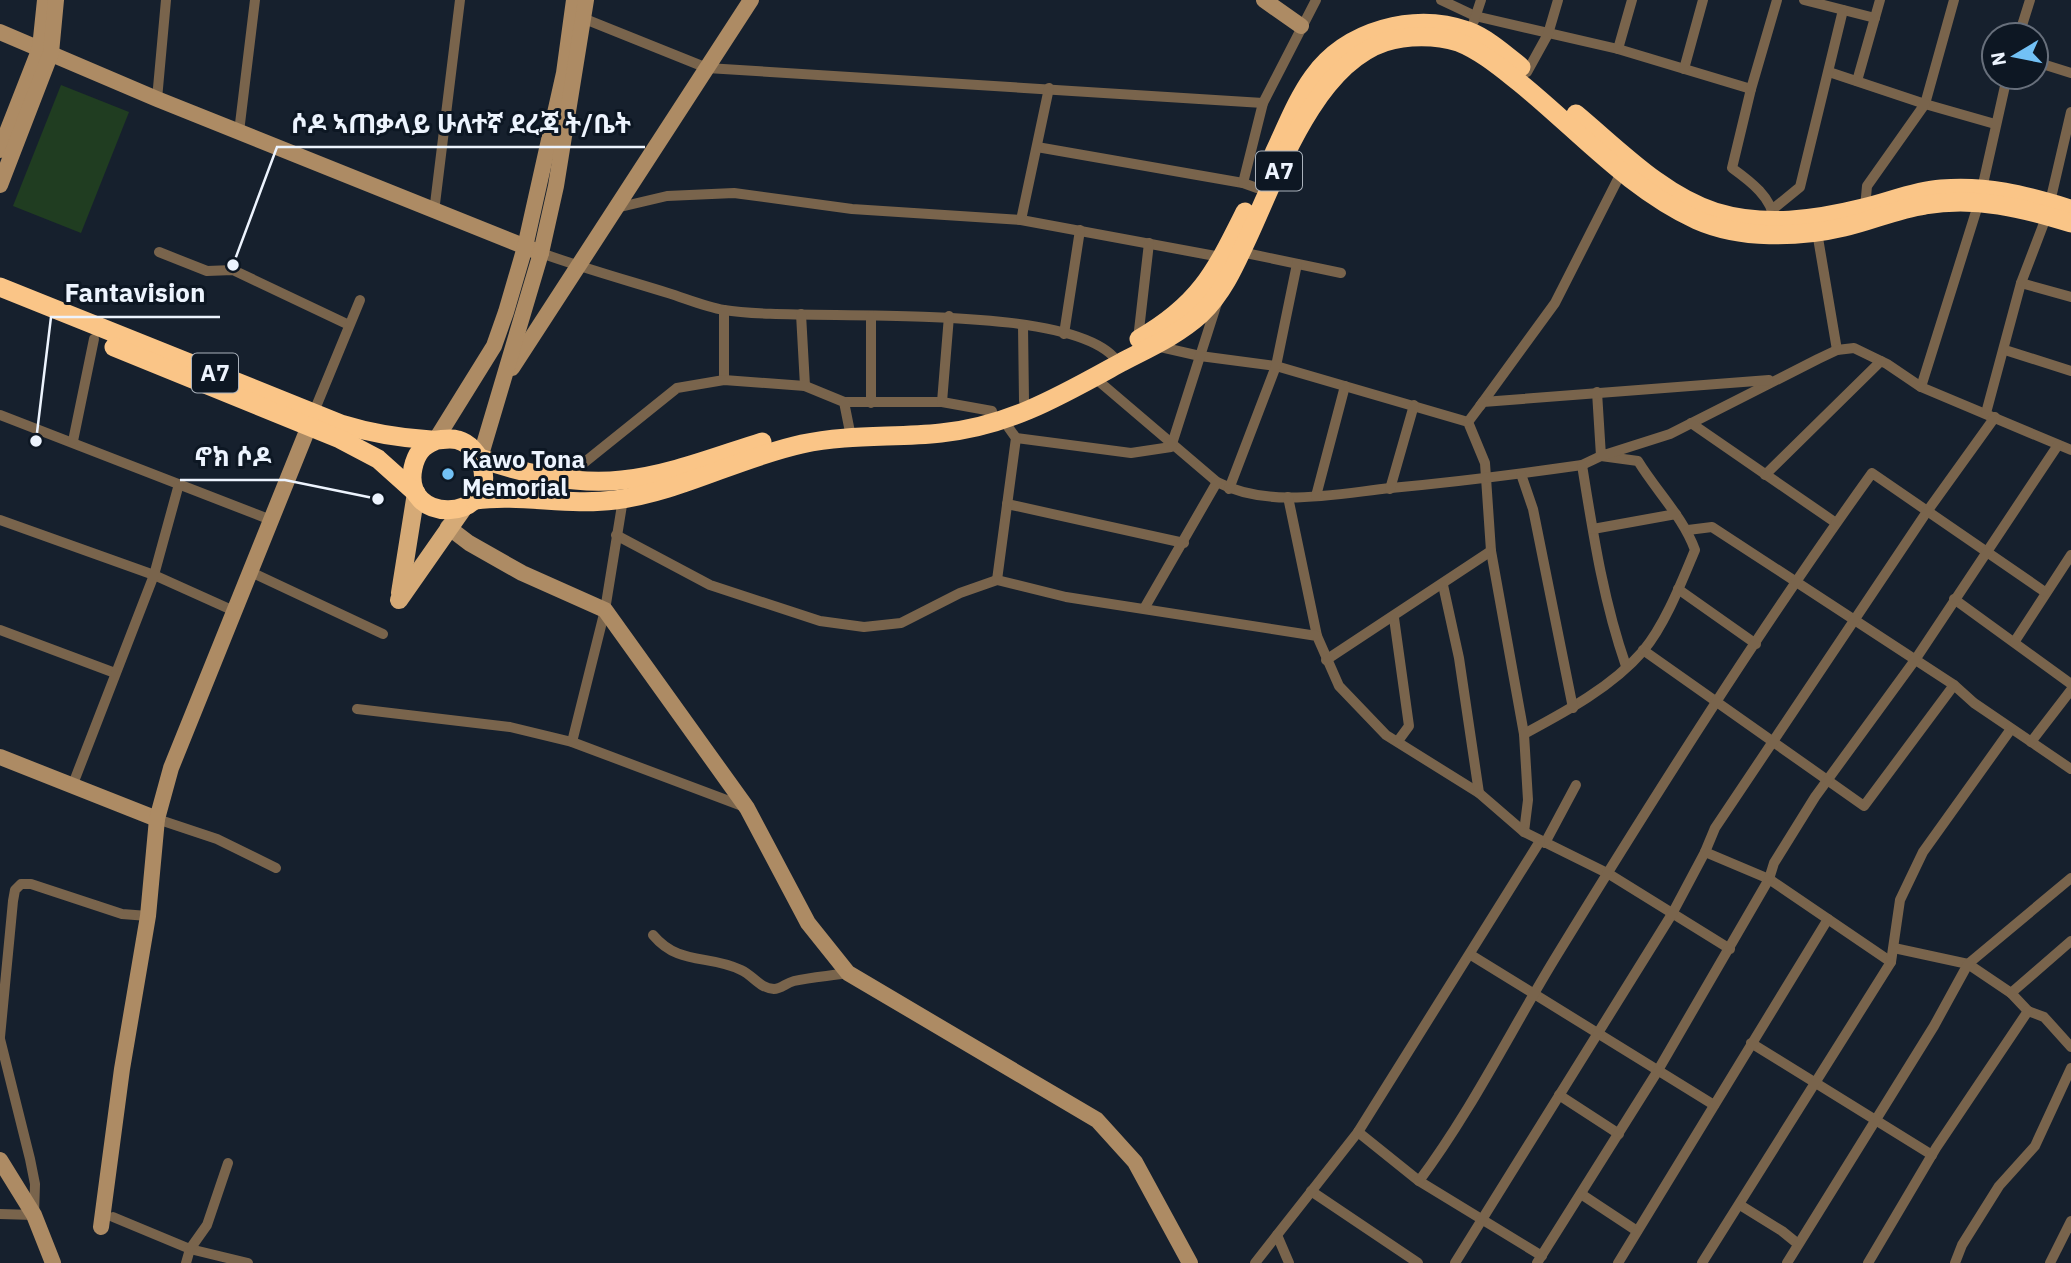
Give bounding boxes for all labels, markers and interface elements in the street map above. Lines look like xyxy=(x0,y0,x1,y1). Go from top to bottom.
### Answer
north arrow xyxy=(1980,21,2050,91)
text: N xyxy=(1985,50,2011,68)
callout: ሶዶ ኣጠቃላይ ሁለተኛ ደረጃ ት/ቤት xyxy=(277,100,645,147)
text: ሶዶ ኣጠቃላይ ሁለተኛ ደረጃ ት/ቤት xyxy=(291,106,631,140)
road number: A7 xyxy=(1256,152,1302,190)
callout: Fantavision xyxy=(51,270,220,317)
text: Fantavision xyxy=(64,275,206,309)
road number: A7 xyxy=(192,354,238,392)
callout: ኖክ ሶዶ xyxy=(180,433,285,480)
text: ኖክ ሶዶ xyxy=(194,439,272,473)
place label: Kawo Tona Memorial xyxy=(462,443,585,503)
marker: Kawo Tona Memorial xyxy=(440,466,456,482)

